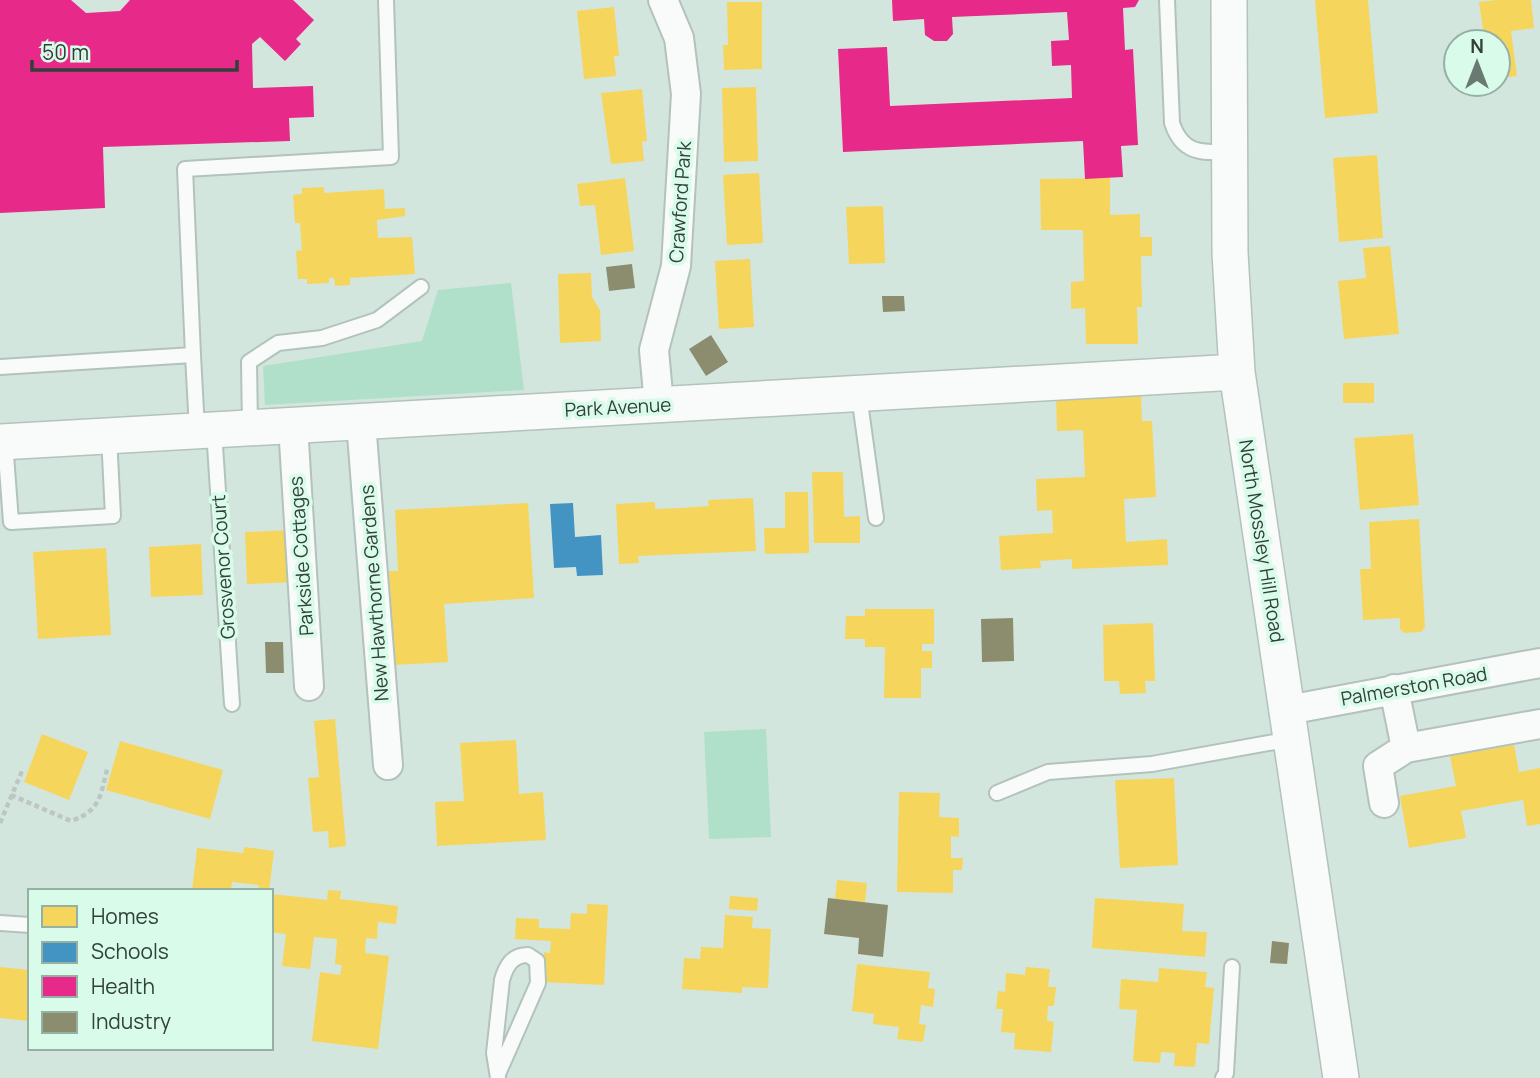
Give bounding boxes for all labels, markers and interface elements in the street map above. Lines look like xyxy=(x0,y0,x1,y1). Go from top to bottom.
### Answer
scale bar xyxy=(32,28,236,72)
north arrow xyxy=(1442,28,1512,98)
text: N xyxy=(1470,33,1484,59)
text: 50 m xyxy=(42,38,89,66)
street label: Crawford Park xyxy=(663,140,697,264)
street label: Park Avenue xyxy=(564,391,672,423)
street label: North Mossley Hill Road xyxy=(1233,438,1291,644)
street label: Parkside Cottages xyxy=(282,475,320,637)
street label: New Hawthorne Gardens xyxy=(353,484,395,702)
street label: Grosvenor Court xyxy=(205,494,241,640)
street label: Palmerston Road xyxy=(1339,660,1489,712)
legend xyxy=(28,889,273,1050)
text: Homes xyxy=(91,902,159,930)
text: Schools xyxy=(91,937,169,965)
text: Health xyxy=(91,972,155,1000)
text: Industry xyxy=(91,1007,171,1035)

